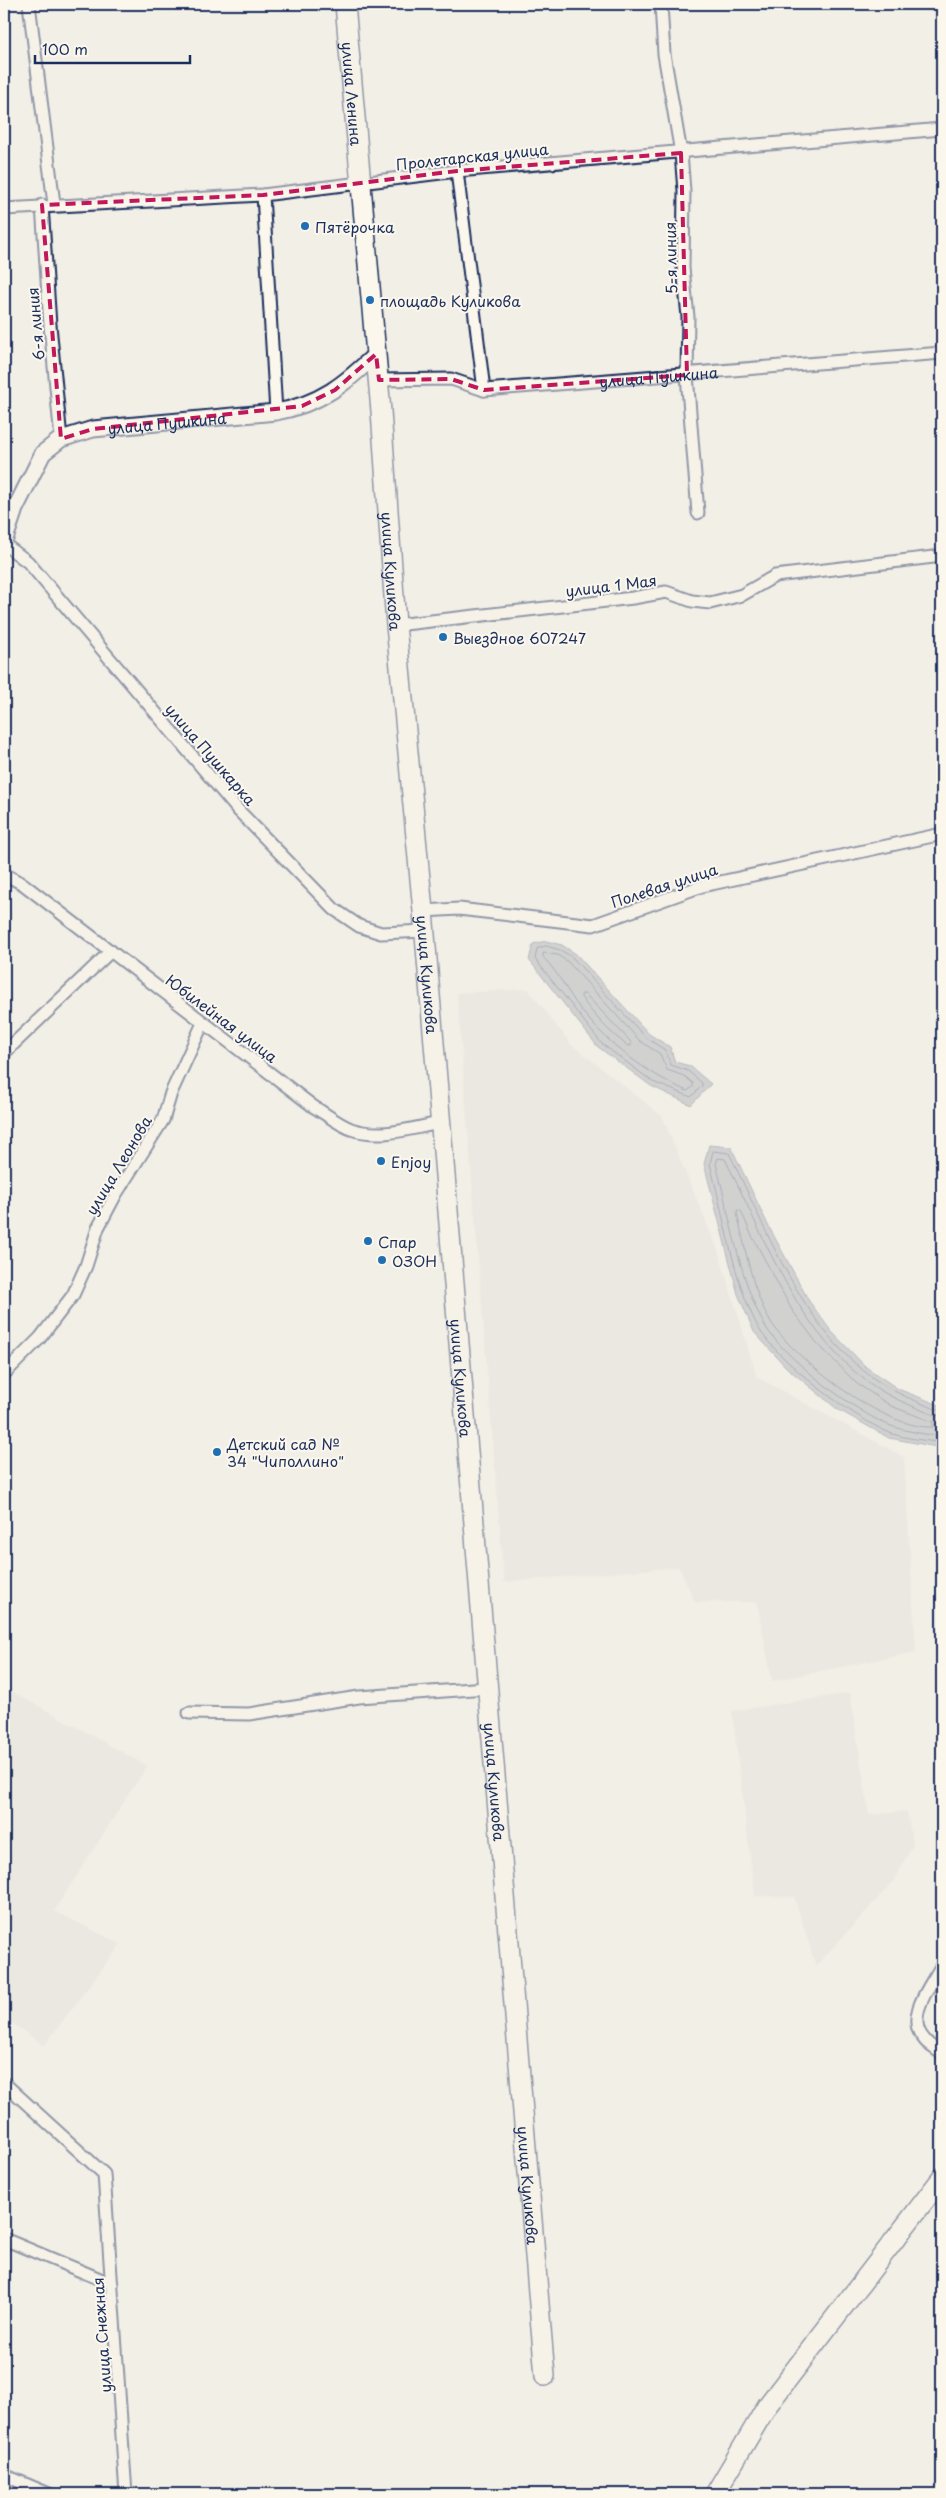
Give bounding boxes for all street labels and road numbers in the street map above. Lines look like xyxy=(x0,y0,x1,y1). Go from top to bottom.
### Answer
street label: улица Ленина xyxy=(337,41,369,147)
street label: Пролетарская улица xyxy=(395,136,550,175)
street label: 5-я линия xyxy=(658,222,682,294)
street label: 6-я линия xyxy=(20,286,50,362)
street label: улица Пушкина xyxy=(598,360,719,392)
street label: улица Пушкина xyxy=(107,405,228,439)
street label: улица Куликова xyxy=(377,511,408,632)
street label: улица 1 Мая xyxy=(564,568,658,602)
street label: улица Пушкарка xyxy=(160,698,262,810)
street label: Полевая улица xyxy=(608,857,721,913)
street label: улица Куликова xyxy=(412,914,445,1035)
street label: Юбилейная улица xyxy=(161,968,283,1068)
street label: улица Леонова xyxy=(79,1110,157,1219)
street label: улица Куликова xyxy=(445,1318,478,1439)
street label: улица Куликова xyxy=(479,1721,512,1843)
street label: улица Куликова xyxy=(513,2125,546,2246)
street label: улица Снежная xyxy=(85,2277,117,2393)

